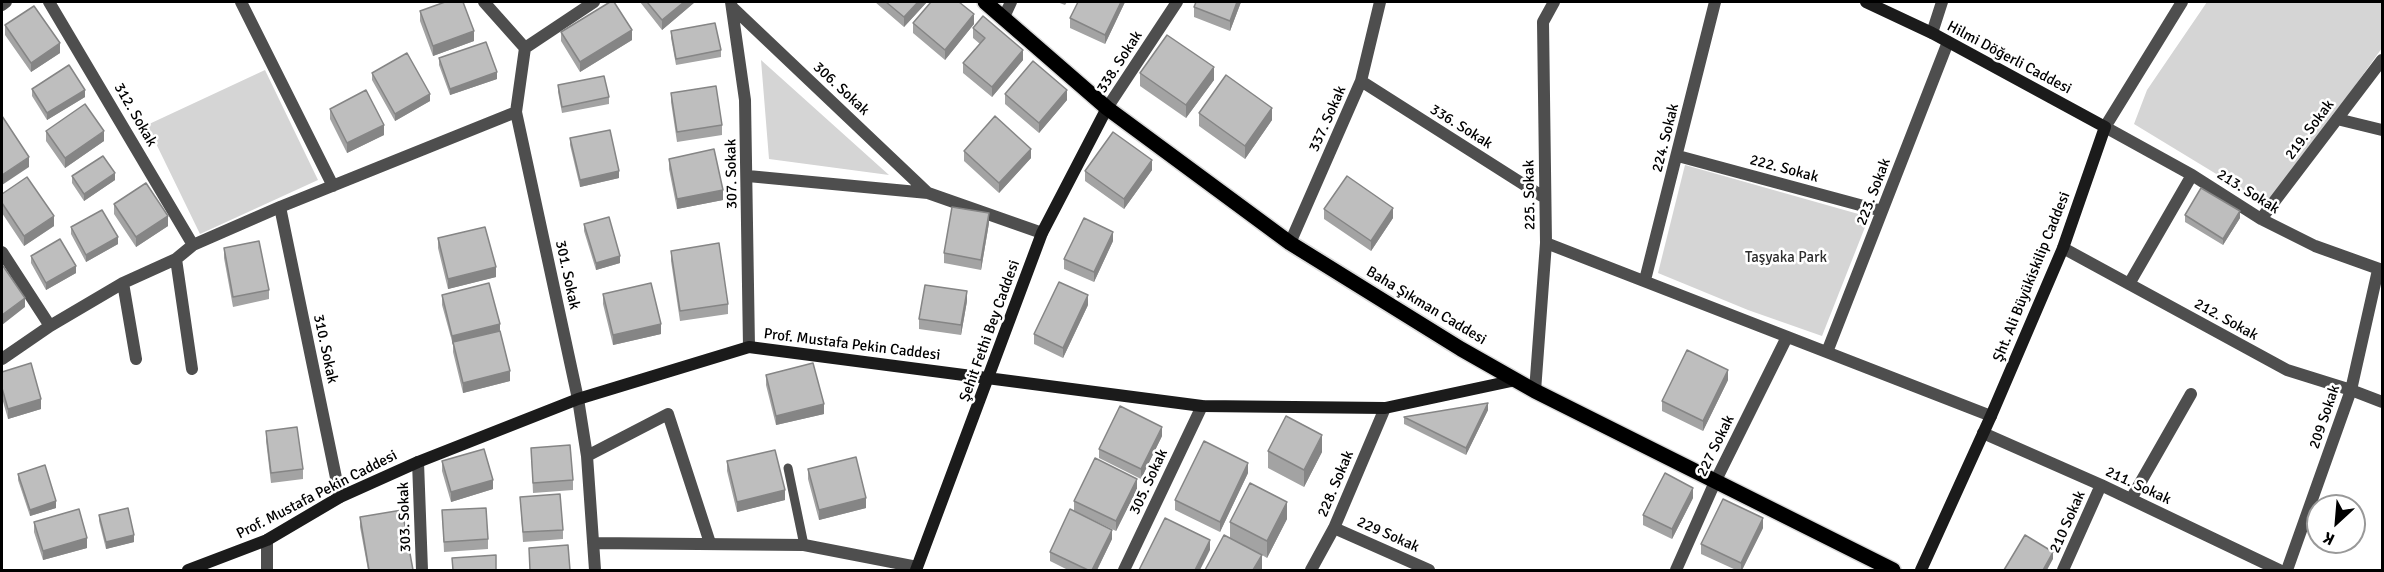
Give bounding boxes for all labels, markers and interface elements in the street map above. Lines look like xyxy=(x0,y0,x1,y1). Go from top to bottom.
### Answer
street label: Hilmi Döğerli Caddesi xyxy=(1944,18,2074,98)
street label: 338. Sokak xyxy=(1093,28,1147,96)
street label: 306. Sokak xyxy=(809,58,873,120)
street label: 312. Sokak xyxy=(110,80,160,150)
street label: 337. Sokak xyxy=(1305,83,1351,155)
street label: 219. Sokak xyxy=(2282,97,2338,163)
street label: 336. Sokak xyxy=(1426,101,1496,153)
street label: 224. Sokak xyxy=(1649,102,1683,174)
street label: 307. Sokak xyxy=(722,139,742,209)
street label: 222. Sokak xyxy=(1748,151,1820,187)
street label: 223. Sokak xyxy=(1853,156,1895,228)
street label: 225. Sokak xyxy=(1520,160,1540,230)
street label: 213. Sokak xyxy=(2213,166,2283,218)
street label: Şht. Ali Büyükiskilip Caddesi xyxy=(1990,189,2074,365)
street label: 301. Sokak xyxy=(551,239,583,311)
park label: Taşyaka Park xyxy=(1745,249,1827,267)
street label: Şehit Fethi Bey Caddesi xyxy=(956,258,1024,404)
street label: Baha Şıkman Caddesi xyxy=(1363,263,1489,349)
street label: 212. Sokak xyxy=(2191,295,2261,345)
street label: 310. Sokak xyxy=(309,313,341,385)
street label: Prof. Mustafa Pekin Caddesi xyxy=(763,325,941,365)
street label: 209 Sokak xyxy=(2306,383,2344,451)
street label: 227 Sokak xyxy=(1693,412,1739,480)
street label: 305. Sokak xyxy=(1126,446,1172,518)
street label: Prof. Mustafa Pekin Caddesi xyxy=(234,447,400,543)
street label: 228. Sokak xyxy=(1314,448,1358,520)
street label: 211. Sokak xyxy=(2102,463,2174,509)
street label: 303. Sokak xyxy=(395,482,415,552)
street label: 210 Sokak xyxy=(2046,488,2090,556)
north arrow xyxy=(2306,494,2366,554)
street label: 229 Sokak xyxy=(1354,513,1422,557)
text: K xyxy=(2320,527,2338,550)

